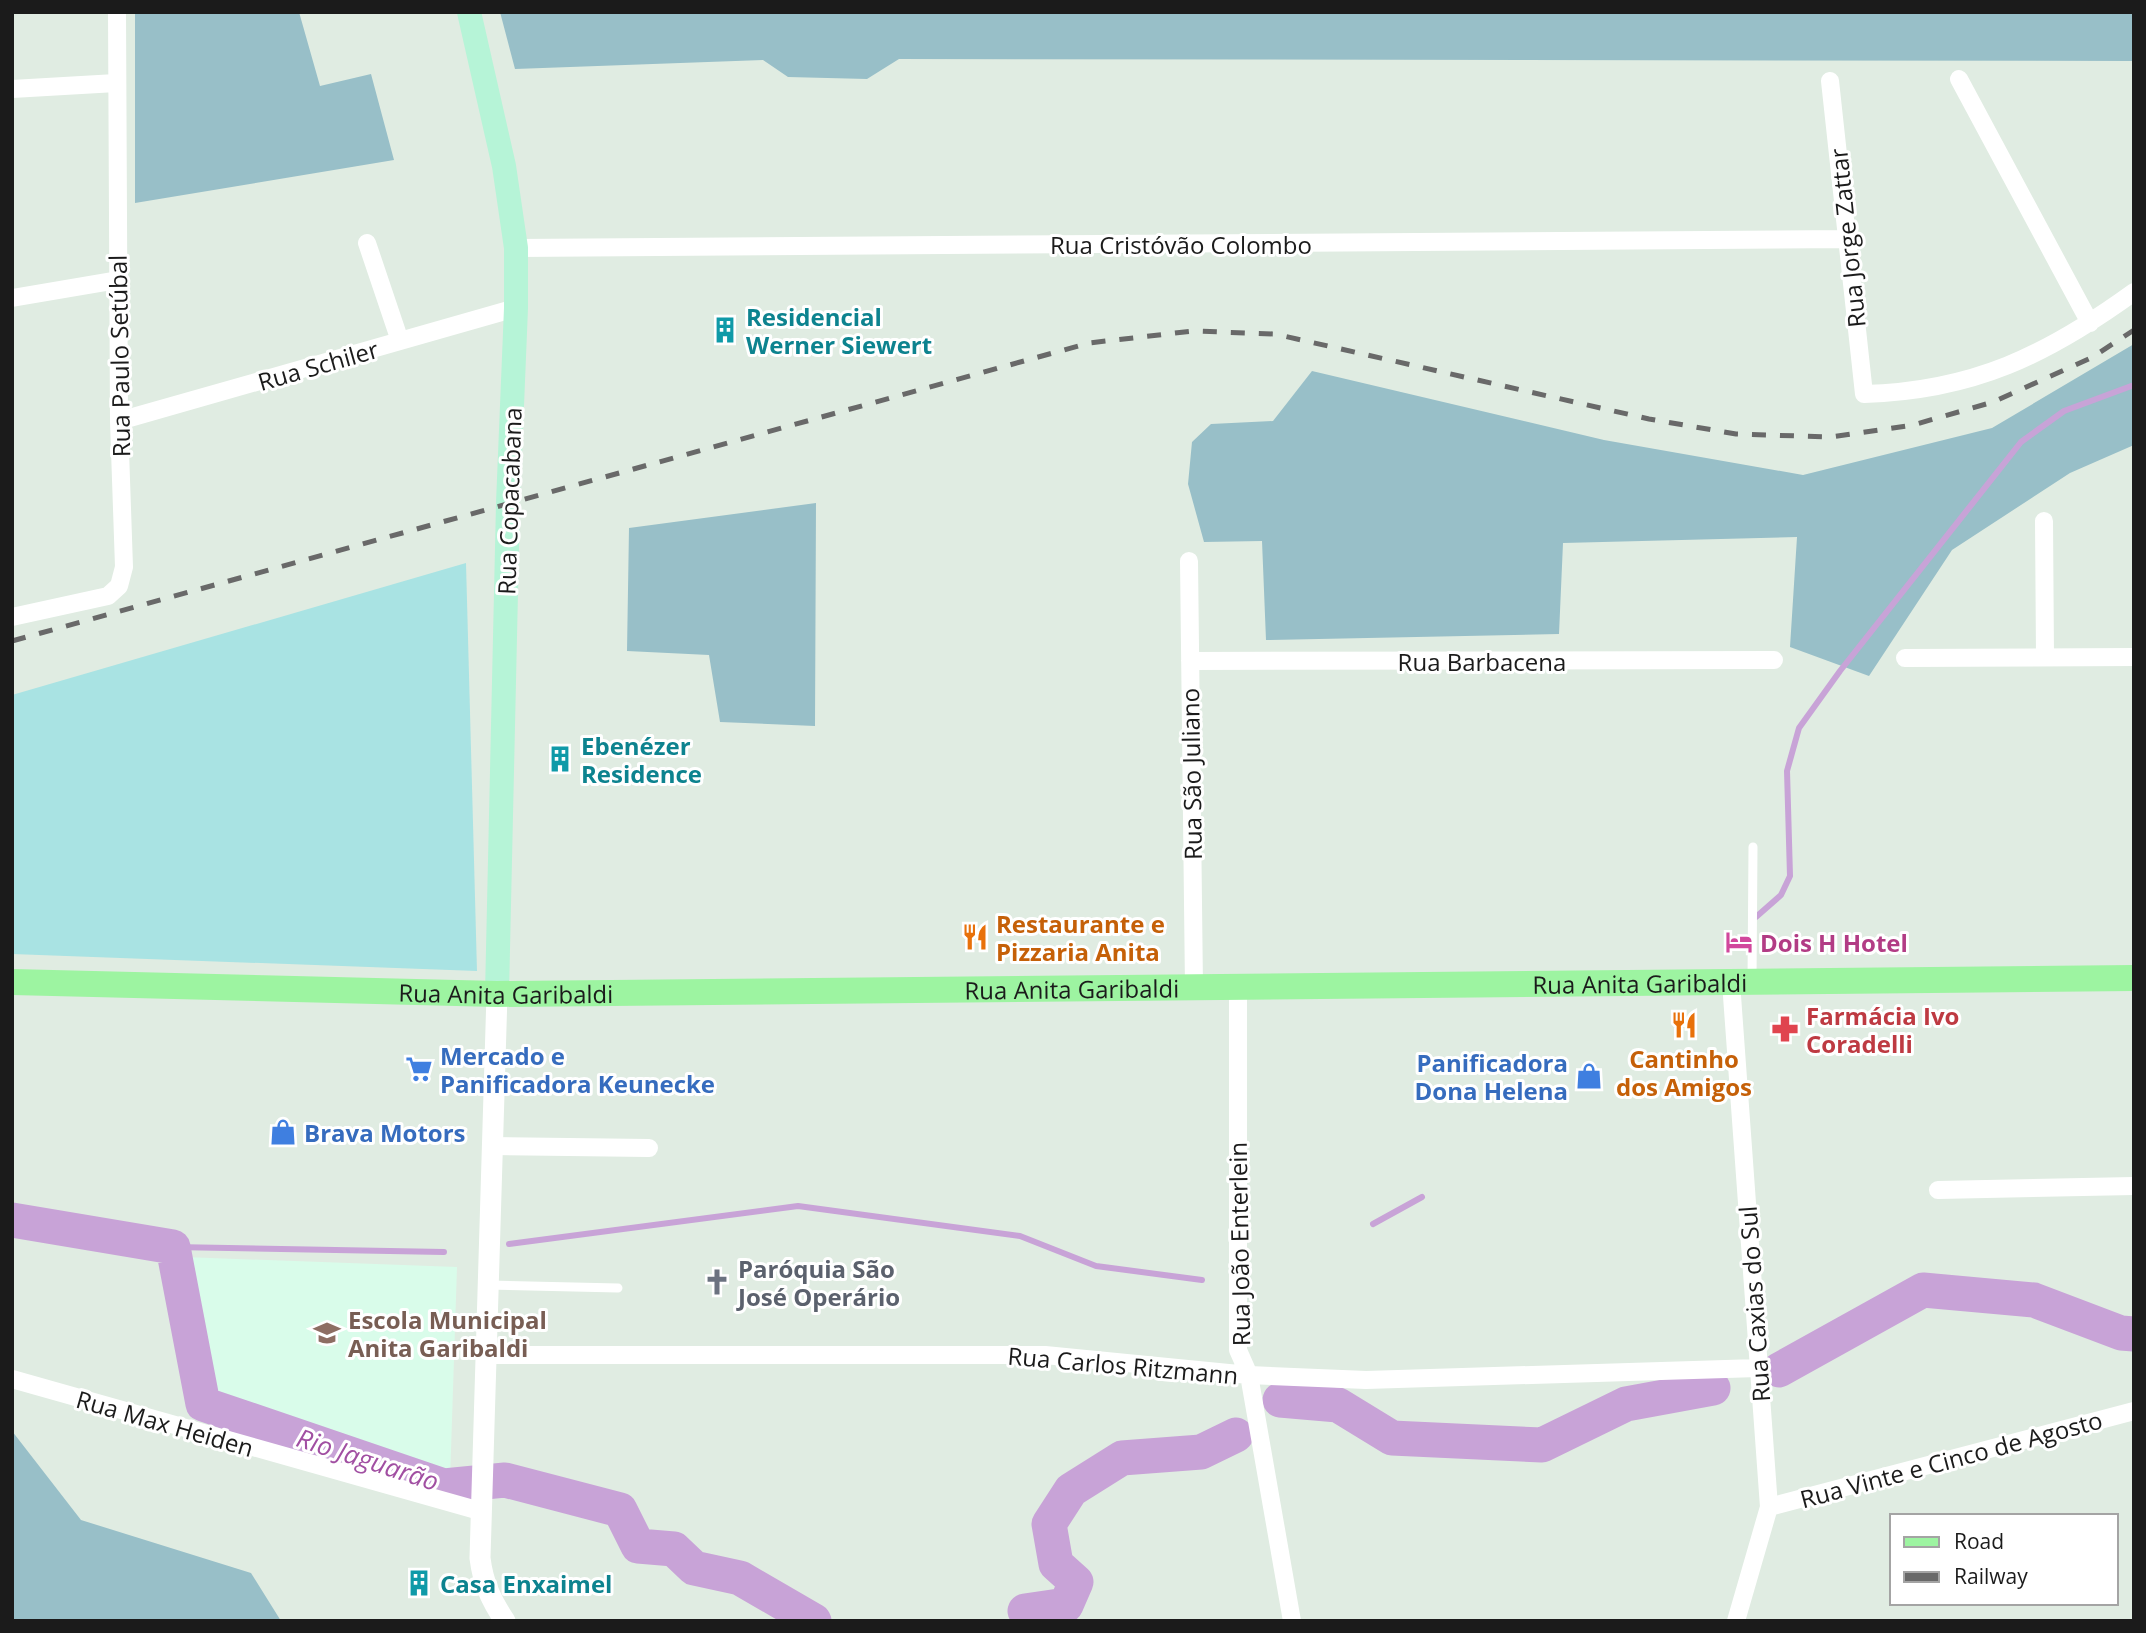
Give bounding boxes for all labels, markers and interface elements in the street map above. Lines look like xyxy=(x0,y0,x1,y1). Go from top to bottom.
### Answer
street label: Rua Jorge Zattar xyxy=(1821,147,1873,329)
street label: Rua Cristóvão Colombo xyxy=(1050,228,1312,261)
street label: Rua Paulo Setúbal xyxy=(101,255,137,457)
place label: Residencial Werner Siewert xyxy=(746,300,932,361)
building icon: Residencial Werner Siewert xyxy=(710,315,740,345)
street label: Rua Schiler xyxy=(254,332,382,398)
street label: Rua Copacabana xyxy=(489,407,529,595)
street label: Rua Barbacena xyxy=(1398,645,1566,678)
street label: Rua São Juliano xyxy=(1173,688,1209,860)
place label: Ebenézer Residence xyxy=(581,729,702,790)
building icon: Ebenézer Residence xyxy=(545,744,575,774)
place label: Restaurante e Pizzaria Anita xyxy=(996,907,1165,968)
restaurant icon: Restaurante e Pizzaria Anita xyxy=(960,922,990,952)
place label: Dois H Hotel xyxy=(1760,926,1908,959)
hotel icon: Dois H Hotel xyxy=(1724,927,1754,957)
street label: Rua Anita Garibaldi xyxy=(1532,965,1747,1000)
street label: Rua Anita Garibaldi xyxy=(964,971,1179,1006)
street label: Rua Anita Garibaldi xyxy=(398,975,613,1011)
place label: Farmácia Ivo Coradelli xyxy=(1806,999,1959,1060)
restaurant icon: Cantinho dos Amigos xyxy=(1669,1010,1699,1040)
pharmacy icon: Farmácia Ivo Coradelli xyxy=(1770,1014,1800,1044)
place label: Mercado e Panificadora Keunecke xyxy=(440,1039,715,1100)
place label: Cantinho dos Amigos xyxy=(1616,1042,1752,1103)
place label: Panificadora Dona Helena xyxy=(1415,1046,1568,1107)
supermarket icon: Mercado e Panificadora Keunecke xyxy=(404,1054,434,1084)
shop icon: Panificadora Dona Helena xyxy=(1574,1061,1604,1091)
place label: Brava Motors xyxy=(304,1116,466,1149)
shop icon: Brava Motors xyxy=(268,1117,298,1147)
street label: Rua João Enterlein xyxy=(1221,1142,1257,1346)
street label: Rua Caxias do Sul xyxy=(1731,1205,1777,1403)
place label: Paróquia São José Operário xyxy=(736,1252,900,1313)
church icon: Paróquia São José Operário xyxy=(702,1267,732,1297)
place label: Escola Municipal Anita Garibaldi xyxy=(348,1303,547,1364)
school or university icon: Escola Municipal Anita Garibaldi xyxy=(312,1318,342,1348)
street label: Rua Carlos Ritzmann xyxy=(1006,1338,1240,1392)
street label: Rua Max Heiden xyxy=(73,1382,257,1464)
street label: Rua Vinte e Cinco de Agosto xyxy=(1796,1403,2106,1515)
water label: Rio Jaguarão xyxy=(292,1419,444,1499)
legend xyxy=(1890,1514,2118,1605)
text: Road xyxy=(1954,1527,2004,1555)
text: Railway xyxy=(1954,1562,2028,1590)
place label: Casa Enxaimel xyxy=(440,1567,612,1600)
building icon: Casa Enxaimel xyxy=(404,1568,434,1598)

